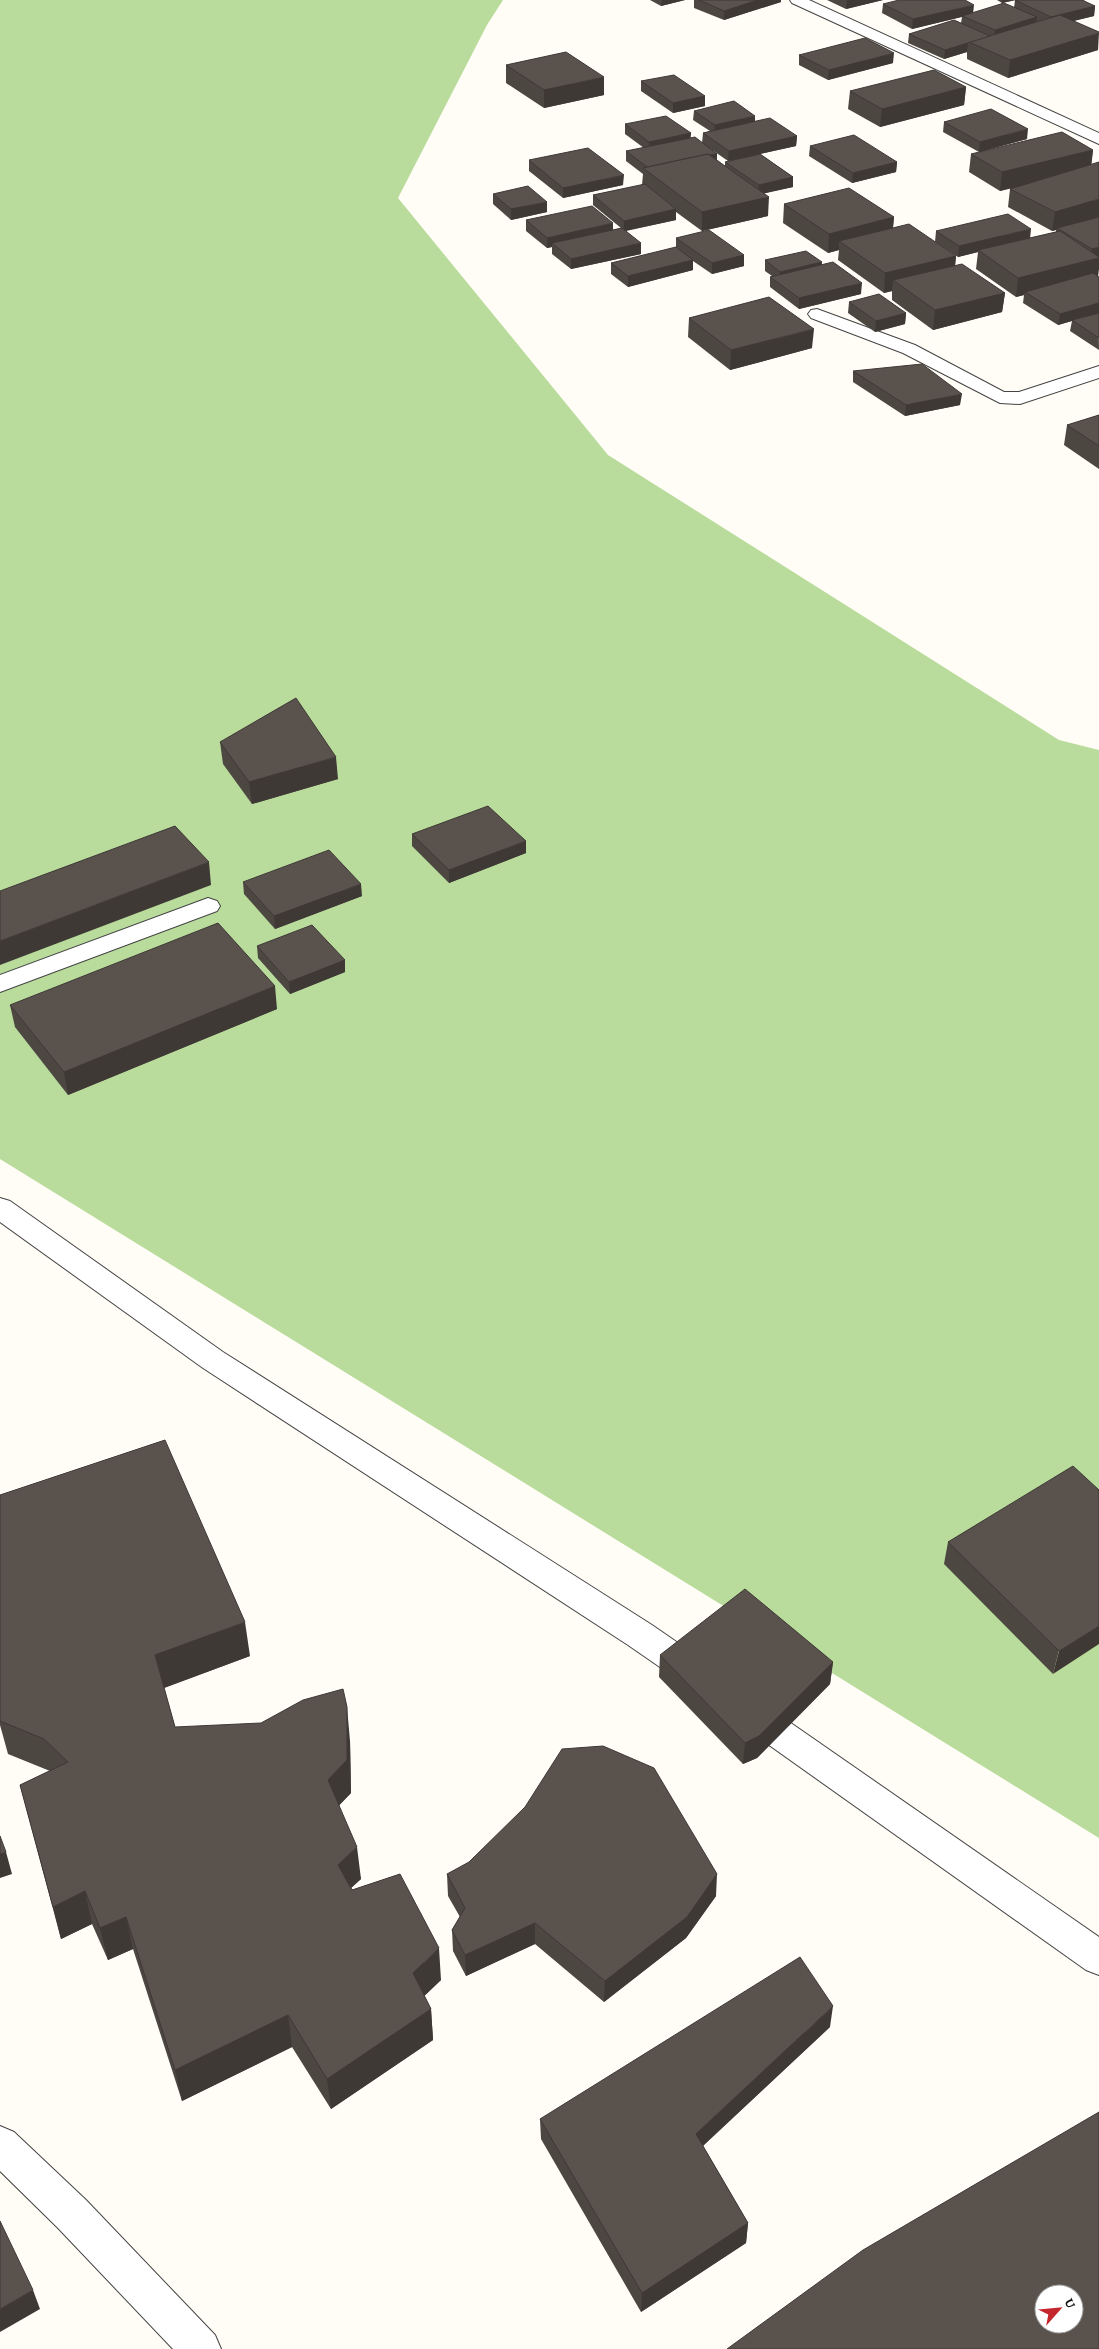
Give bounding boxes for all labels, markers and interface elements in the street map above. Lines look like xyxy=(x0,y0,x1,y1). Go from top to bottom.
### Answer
north arrow xyxy=(1034,2284,1084,2334)
text: U xyxy=(1061,2295,1080,2311)

